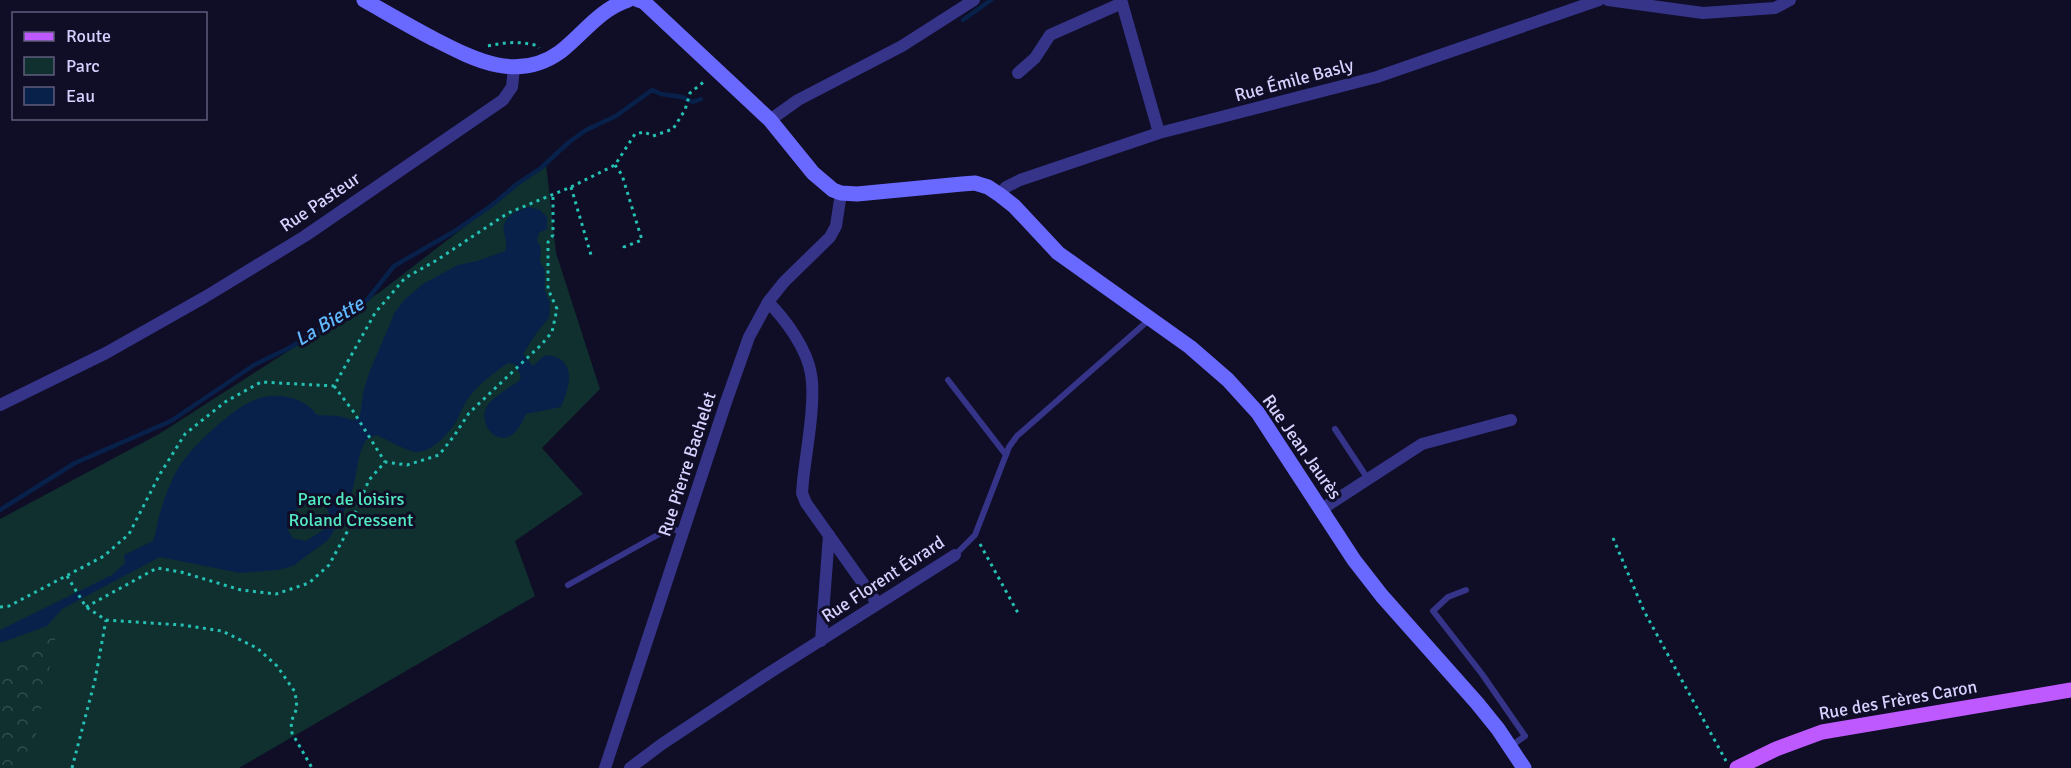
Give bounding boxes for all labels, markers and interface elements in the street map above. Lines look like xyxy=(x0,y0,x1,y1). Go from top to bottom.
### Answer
legend xyxy=(12,12,207,120)
text: Route xyxy=(66,25,111,47)
street label: Rue Émile Basly xyxy=(1232,53,1356,106)
text: Parc xyxy=(66,55,100,77)
text: Eau xyxy=(66,85,95,107)
street label: Rue Pasteur xyxy=(276,167,364,237)
water label: La Biette xyxy=(290,291,369,352)
street label: Rue Pierre Bachelet xyxy=(653,389,721,539)
street label: Rue Jean Jaurès xyxy=(1258,390,1346,504)
park label: Parc de loisirs Roland Cressent xyxy=(289,488,413,531)
street label: Rue Florent Évrard xyxy=(817,531,949,627)
street label: Rue des Frères Caron xyxy=(1817,675,1979,725)

